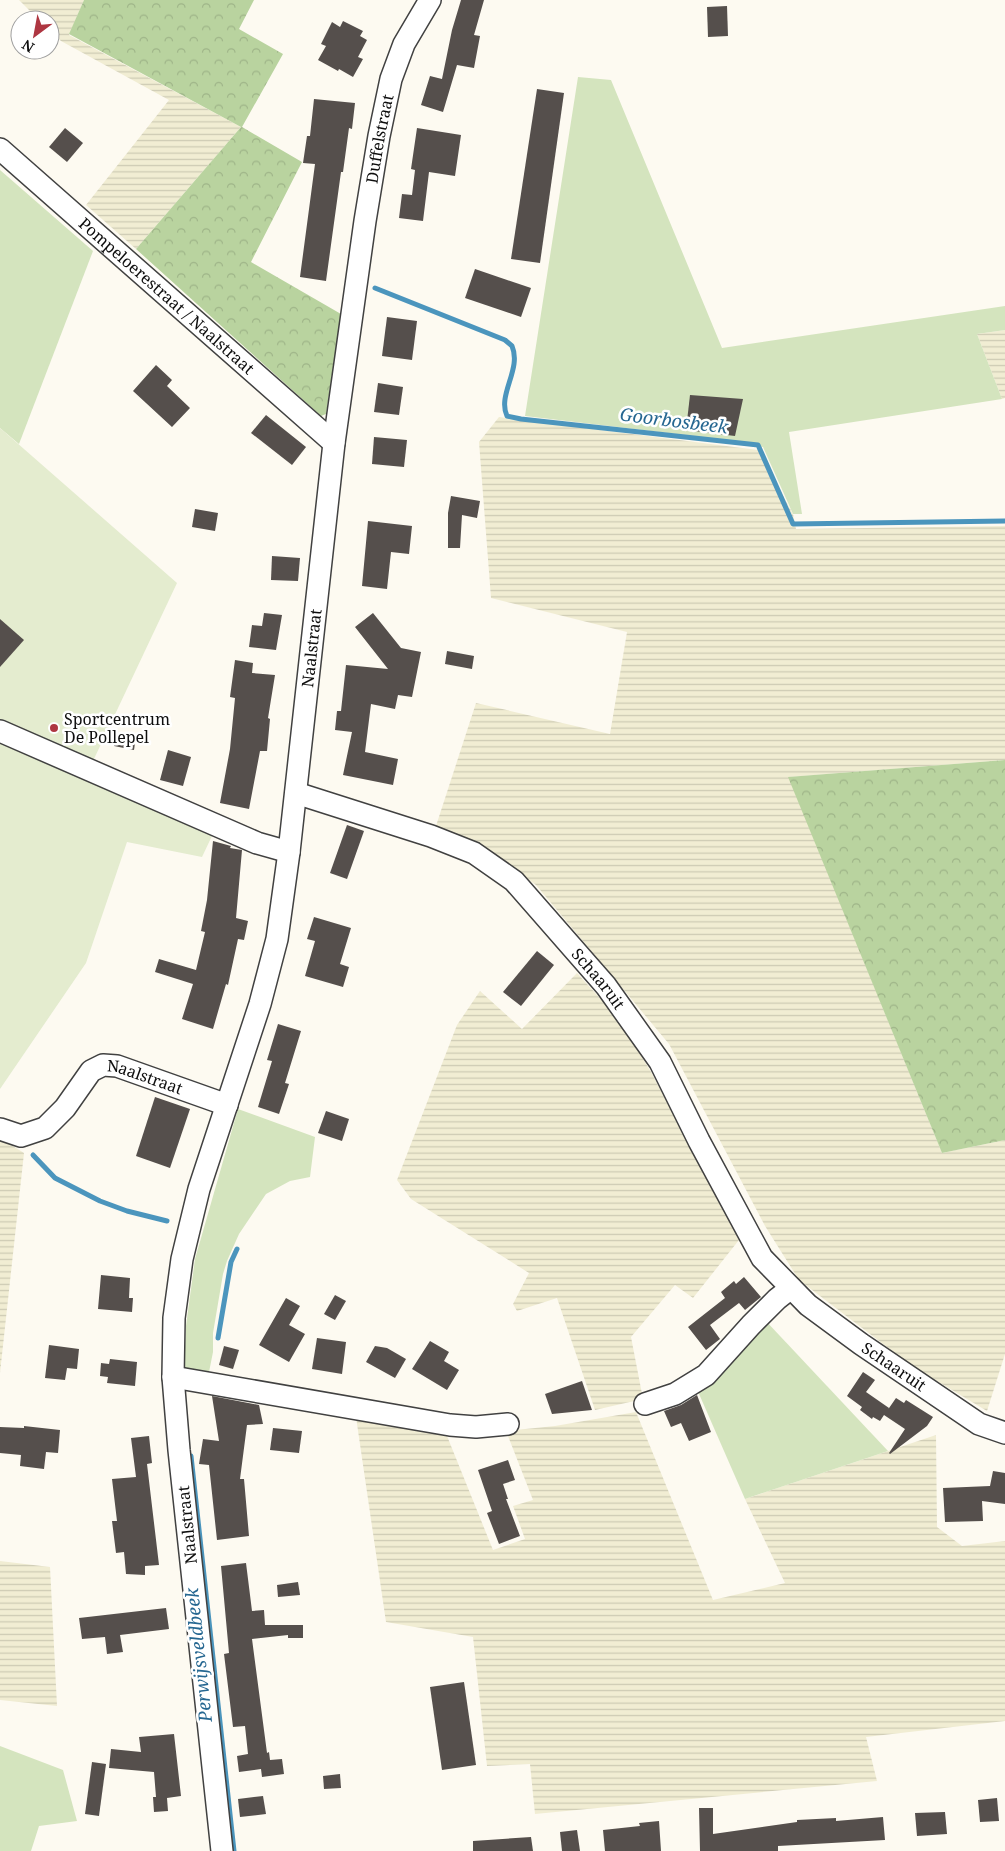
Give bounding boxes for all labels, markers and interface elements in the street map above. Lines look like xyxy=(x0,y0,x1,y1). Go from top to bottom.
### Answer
north arrow xyxy=(10,10,60,60)
text: N xyxy=(18,35,38,57)
street label: Duffelstraat xyxy=(360,92,399,185)
street label: Pompeloerestraat / Naalstraat xyxy=(74,212,259,379)
water label: Goorbosbeek xyxy=(619,401,730,439)
street label: Naalstraat xyxy=(296,607,327,689)
place label: Sportcentrum De Pollepel xyxy=(64,708,170,748)
marker: Sportcentrum De Pollepel xyxy=(48,722,60,734)
street label: Schaaruit xyxy=(567,943,630,1014)
street label: Naalstraat xyxy=(106,1054,186,1100)
street label: Schaaruit xyxy=(857,1337,931,1396)
street label: Naalstraat xyxy=(172,1484,202,1565)
water label: Perwijsveldbeek xyxy=(179,1586,217,1724)

